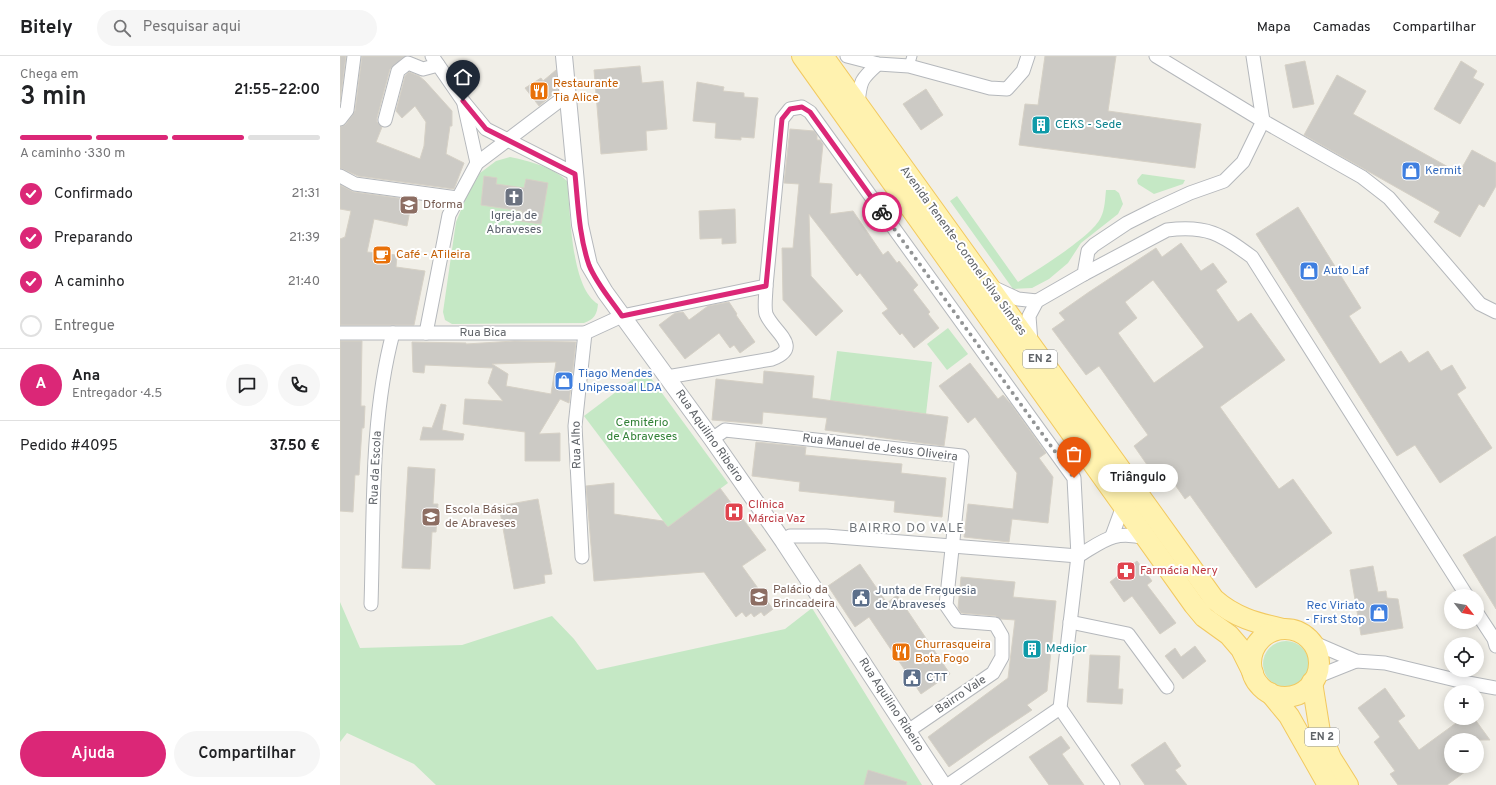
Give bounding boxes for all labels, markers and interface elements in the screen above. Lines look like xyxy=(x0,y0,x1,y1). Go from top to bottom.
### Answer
search box xyxy=(97,10,377,46)
text: Bitely xyxy=(20,16,73,40)
icon: search xyxy=(111,17,133,39)
text: Pesquisar aqui xyxy=(143,18,241,37)
text: Mapa xyxy=(1257,19,1291,36)
text: Camadas xyxy=(1313,19,1371,36)
text: Compartilhar xyxy=(1393,19,1476,36)
pin xyxy=(446,60,480,101)
icon: home xyxy=(452,66,474,88)
text: Chega em xyxy=(20,67,79,83)
place label: Restaurante Tia Alice xyxy=(553,76,618,106)
restaurant icon: Restaurante Tia Alice xyxy=(528,80,550,102)
text: 3 min xyxy=(20,81,87,114)
text: 21:55–22:00 xyxy=(234,81,320,100)
building icon: CEKS - Sede xyxy=(1030,114,1052,136)
place label: CEKS - Sede xyxy=(1055,117,1122,133)
text: A caminho · 330 m xyxy=(20,146,125,162)
shop icon: Kermit xyxy=(1400,160,1422,182)
street label: Avenida Tenente-Coronel Silva Simões xyxy=(896,163,1030,339)
place label: Kermit xyxy=(1425,163,1462,179)
icon: check xyxy=(20,183,42,205)
text: Confirmado xyxy=(54,185,133,204)
text: 21:31 xyxy=(292,186,320,202)
church icon: Igreja de Abraveses xyxy=(503,186,525,208)
courier xyxy=(862,192,902,232)
school or university icon: Dforma xyxy=(398,194,420,216)
place label: Dforma xyxy=(423,197,463,213)
icon: bike xyxy=(871,201,893,223)
place label: Igreja de Abraveses xyxy=(486,208,542,238)
icon: check xyxy=(20,227,42,249)
text: Preparando xyxy=(54,229,133,248)
text: 21:39 xyxy=(289,230,320,246)
cafe icon: Café - ATileira xyxy=(371,244,393,266)
place label: Café - ATileira xyxy=(396,247,470,263)
shop icon: Auto Laf xyxy=(1298,260,1320,282)
place label: Auto Laf xyxy=(1323,263,1369,279)
icon: check xyxy=(20,271,42,293)
text: A caminho xyxy=(54,273,125,292)
text: 21:40 xyxy=(288,274,320,290)
text: Entregue xyxy=(54,317,115,336)
street label: Rua Bica xyxy=(460,325,506,341)
road number: EN 2 xyxy=(1023,350,1057,368)
button: chat xyxy=(226,364,268,406)
button: phone xyxy=(278,364,320,406)
place label: Tiago Mendes Unipessoal LDA xyxy=(578,366,662,396)
text: Ana xyxy=(72,367,100,386)
shop icon: Tiago Mendes Unipessoal LDA xyxy=(553,370,575,392)
text: A xyxy=(36,375,46,394)
text: Entregador · 4.5 xyxy=(72,386,162,402)
street label: Rua Aquilino Ribeiro xyxy=(671,387,747,486)
park label: Cemitério de Abraveses xyxy=(607,415,677,445)
street label: Rua Alho xyxy=(569,420,585,469)
street label: Rua da Escola xyxy=(366,430,386,506)
street label: Rua Manuel de Jesus Oliveira xyxy=(801,431,959,465)
text: Pedido #4095 xyxy=(20,437,118,456)
text: 37.50 € xyxy=(269,437,320,456)
pin xyxy=(1057,437,1091,478)
icon: bag xyxy=(1063,443,1085,465)
callout: Triângulo xyxy=(1098,464,1178,492)
text: Triângulo xyxy=(1110,470,1166,486)
place label: Clínica Márcia Vaz xyxy=(748,497,805,527)
hospital icon: Clínica Márcia Vaz xyxy=(723,501,745,523)
place label: Escola Básica de Abraveses xyxy=(445,502,518,532)
school or university icon: Escola Básica de Abraveses xyxy=(420,506,442,528)
district label: BAIRRO DO VALE xyxy=(849,521,965,537)
pharmacy icon: Farmácia Nery xyxy=(1115,560,1137,582)
place label: Farmácia Nery xyxy=(1140,563,1218,579)
place label: Palácio da Brincadeira xyxy=(773,582,835,612)
place label: Junta de Freguesia de Abraveses xyxy=(875,583,976,613)
school or university icon: Palácio da Brincadeira xyxy=(748,586,770,608)
public building icon: Junta de Freguesia de Abraveses xyxy=(850,587,872,609)
north arrow xyxy=(1444,589,1484,629)
map controls xyxy=(1444,589,1484,773)
place label: Rec Viriato - First Stop xyxy=(1305,598,1365,628)
shop icon: Rec Viriato - First Stop xyxy=(1368,602,1390,624)
place label: Churrasqueira Bota Fogo xyxy=(915,637,991,667)
button: locate xyxy=(1444,637,1484,677)
building icon: Medijor xyxy=(1021,638,1043,660)
restaurant icon: Churrasqueira Bota Fogo xyxy=(890,641,912,663)
place label: Medijor xyxy=(1046,641,1087,657)
street label: Rua Aquilino Ribeiro xyxy=(855,655,928,755)
public building icon: CTT xyxy=(901,667,923,689)
place label: CTT xyxy=(926,670,948,686)
street label: Bairro Vale xyxy=(932,672,990,718)
button: + xyxy=(1444,685,1484,725)
road number: EN 2 xyxy=(1305,728,1339,746)
button: Ajuda xyxy=(20,731,166,777)
button: Compartilhar xyxy=(174,731,320,777)
button: − xyxy=(1444,733,1484,773)

